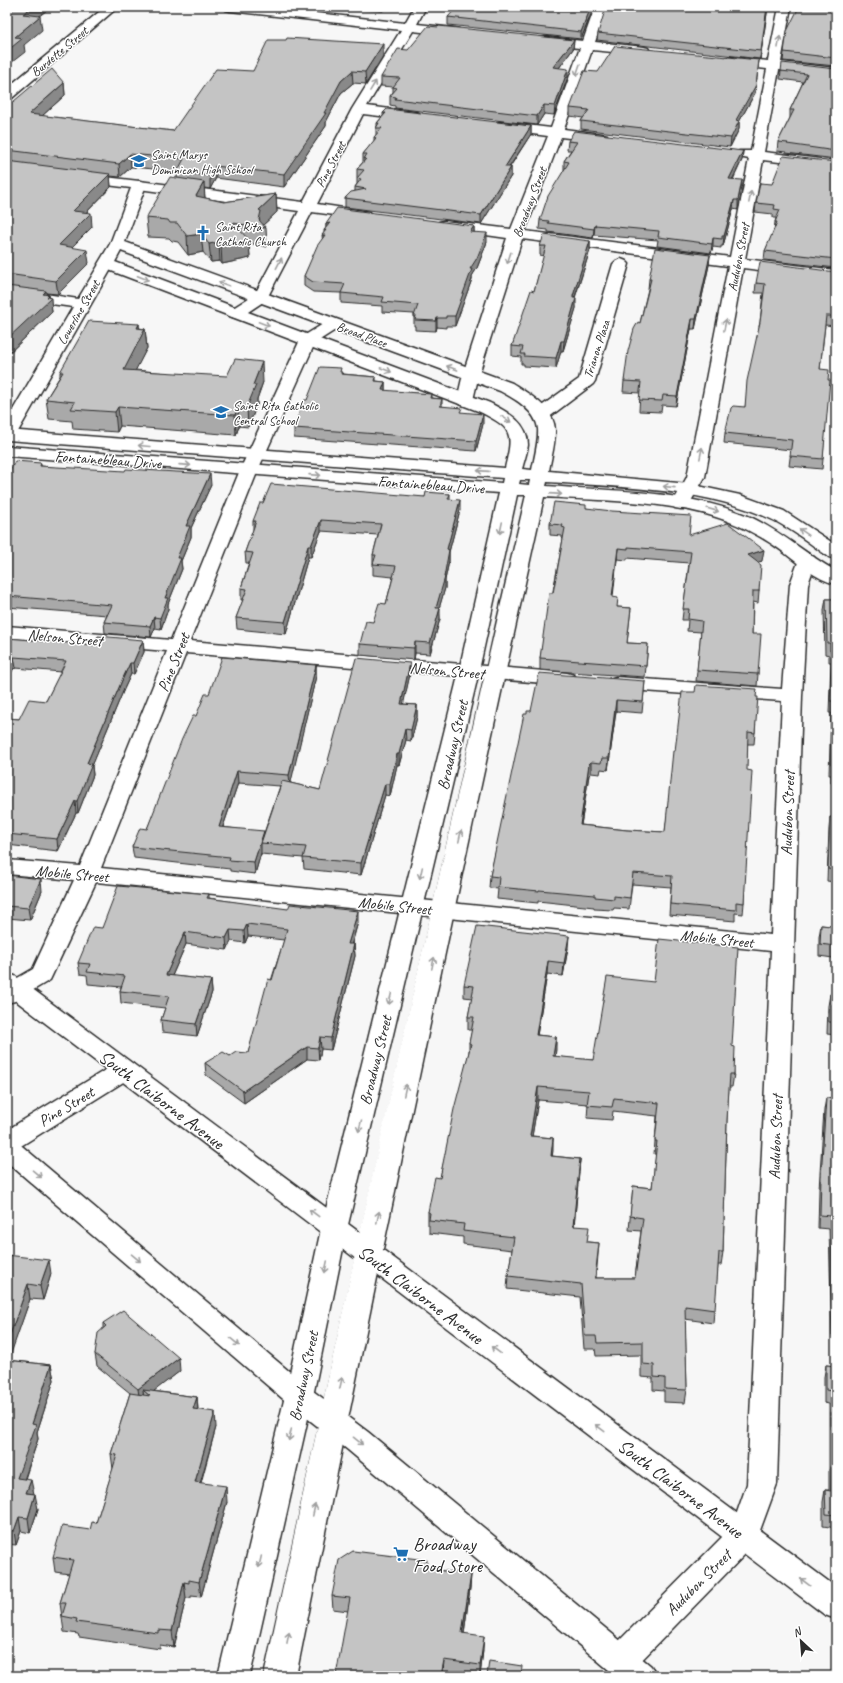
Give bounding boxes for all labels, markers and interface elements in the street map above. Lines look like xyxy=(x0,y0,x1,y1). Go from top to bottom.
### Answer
street label: Burdette Street xyxy=(28,22,93,80)
one-way arrow xyxy=(775,36,783,49)
one-way arrow xyxy=(574,63,581,76)
one-way arrow xyxy=(369,81,377,92)
street label: Pine Street xyxy=(312,137,350,190)
place label: Saint Marys Dominican High School xyxy=(151,147,255,178)
school or university icon: Saint Marys Dominican High School xyxy=(130,152,148,170)
street label: Broadway Street xyxy=(509,163,551,240)
one-way arrow xyxy=(746,191,754,204)
place label: Saint Rita Catholic Church xyxy=(215,219,287,250)
street label: Audubon Street xyxy=(725,220,754,292)
church icon: Saint Rita Catholic Church xyxy=(194,224,212,242)
one-way arrow xyxy=(505,251,512,264)
one-way arrow xyxy=(275,257,283,269)
one-way arrow xyxy=(136,274,148,282)
street label: Lowerline Street xyxy=(54,276,105,347)
one-way arrow xyxy=(219,279,231,287)
street label: Trianon Plaza xyxy=(580,318,614,380)
street label: Broad Place xyxy=(334,319,390,352)
one-way arrow xyxy=(721,319,729,332)
one-way arrow xyxy=(258,321,271,328)
one-way arrow xyxy=(447,363,459,371)
one-way arrow xyxy=(379,367,391,375)
place label: Saint Rita Catholic Central School xyxy=(233,398,320,429)
school or university icon: Saint Rita Catholic Central School xyxy=(212,403,230,421)
one-way arrow xyxy=(500,416,512,424)
one-way arrow xyxy=(138,442,151,449)
street label: Fontainebleau Drive xyxy=(54,446,164,474)
one-way arrow xyxy=(697,446,705,459)
one-way arrow xyxy=(178,462,191,469)
one-way arrow xyxy=(477,468,490,475)
street label: Fontainebleau Drive xyxy=(377,471,487,499)
one-way arrow xyxy=(308,472,321,479)
one-way arrow xyxy=(662,483,675,491)
one-way arrow xyxy=(549,490,562,497)
one-way arrow xyxy=(707,507,720,514)
one-way arrow xyxy=(496,521,504,534)
one-way arrow xyxy=(798,528,809,536)
street label: Nelson Street xyxy=(27,625,106,651)
street label: Pine Street xyxy=(153,629,195,695)
street label: Nelson Street xyxy=(409,658,488,684)
street label: Broadway Street xyxy=(433,697,473,792)
street label: Audubon Street xyxy=(777,768,800,856)
one-way arrow xyxy=(457,830,465,843)
street label: Mobile Street xyxy=(34,861,111,887)
one-way arrow xyxy=(417,866,425,879)
street label: Mobile Street xyxy=(357,892,434,920)
street label: Mobile Street xyxy=(679,925,756,953)
one-way arrow xyxy=(429,957,437,970)
one-way arrow xyxy=(386,992,394,1005)
street label: Broadway Street xyxy=(355,1012,397,1107)
street label: South Claiborne Avenue xyxy=(94,1045,230,1156)
street label: Pine Street xyxy=(35,1082,99,1131)
one-way arrow xyxy=(402,1084,410,1097)
street label: Audubon Street xyxy=(765,1092,788,1180)
one-way arrow xyxy=(355,1119,363,1132)
one-way arrow xyxy=(31,1169,42,1178)
one-way arrow xyxy=(308,1209,319,1218)
one-way arrow xyxy=(374,1211,382,1224)
street label: South Claiborne Avenue xyxy=(353,1240,489,1351)
one-way arrow xyxy=(131,1253,141,1262)
one-way arrow xyxy=(322,1260,330,1273)
street label: Broadway Street xyxy=(285,1328,324,1423)
one-way arrow xyxy=(230,1337,241,1346)
one-way arrow xyxy=(491,1346,502,1354)
one-way arrow xyxy=(338,1377,345,1390)
one-way arrow xyxy=(595,1424,606,1432)
one-way arrow xyxy=(286,1429,293,1442)
street label: South Claiborne Avenue xyxy=(613,1434,749,1545)
one-way arrow xyxy=(352,1437,363,1446)
one-way arrow xyxy=(311,1504,319,1517)
place label: Broadway Food Store xyxy=(413,1532,484,1578)
street label: Audubon Street xyxy=(662,1544,738,1620)
supermarket icon: Broadway Food Store xyxy=(392,1545,410,1563)
one-way arrow xyxy=(256,1555,264,1568)
one-way arrow xyxy=(800,1577,811,1586)
north arrow xyxy=(781,1621,821,1661)
text: N xyxy=(790,1623,805,1640)
one-way arrow xyxy=(285,1632,293,1645)

